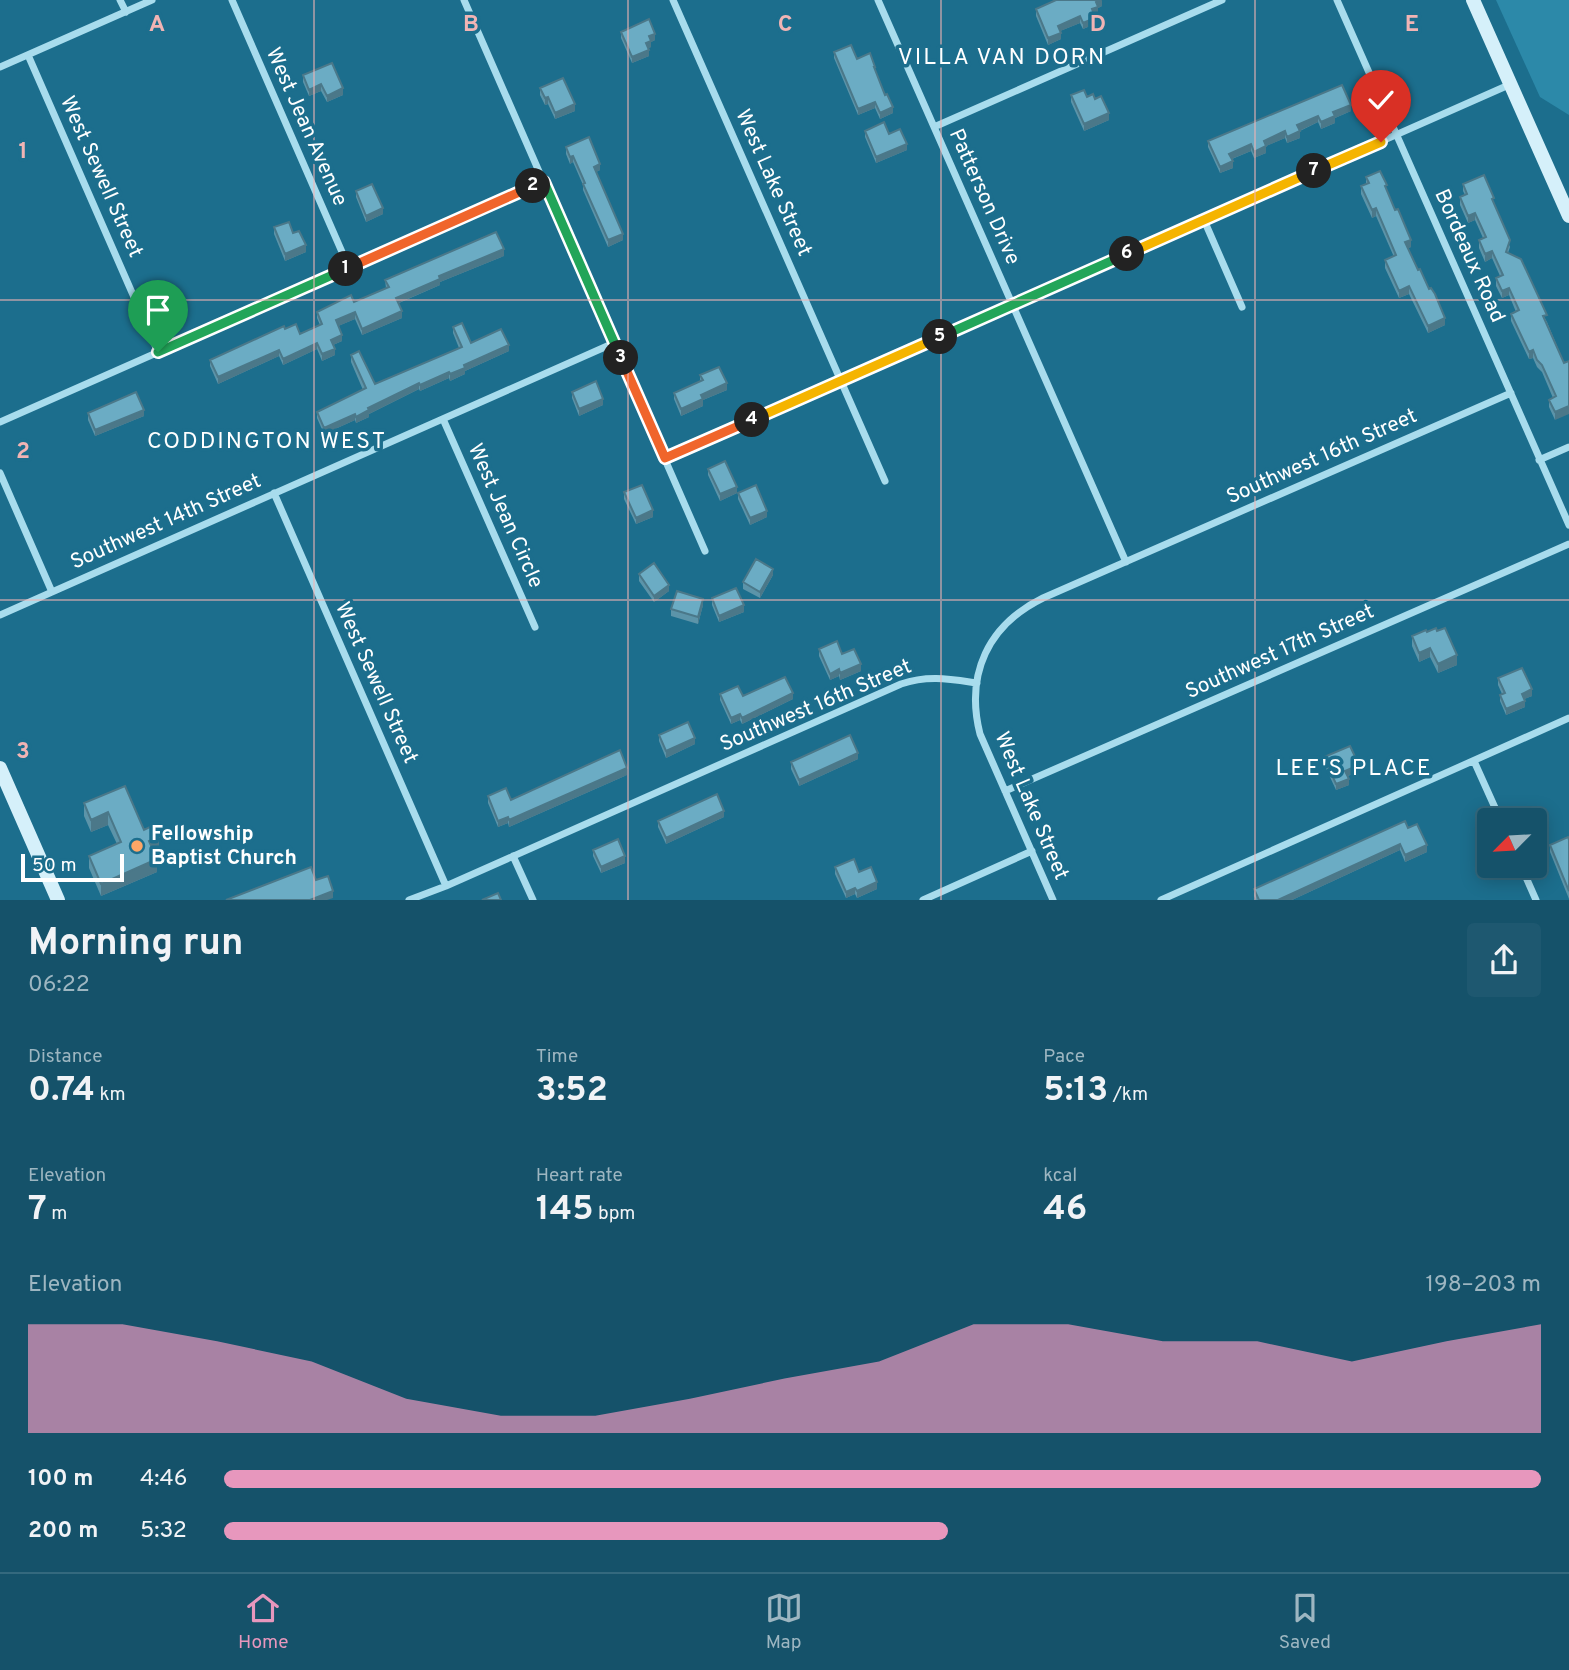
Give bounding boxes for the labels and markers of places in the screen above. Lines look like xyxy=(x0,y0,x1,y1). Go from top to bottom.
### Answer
pin xyxy=(1351,70,1411,142)
pin: 7 xyxy=(1296,154,1332,188)
pin: 2 xyxy=(516,168,550,204)
pin: 6 xyxy=(1110,236,1144,272)
pin: 1 xyxy=(328,252,364,286)
pin xyxy=(128,280,188,352)
pin: 5 xyxy=(922,320,958,354)
pin: 3 xyxy=(604,340,638,376)
pin: 4 xyxy=(734,402,770,438)
place label: Fellowship Baptist Church xyxy=(151,821,297,872)
marker: Fellowship Baptist Church xyxy=(129,838,145,854)

